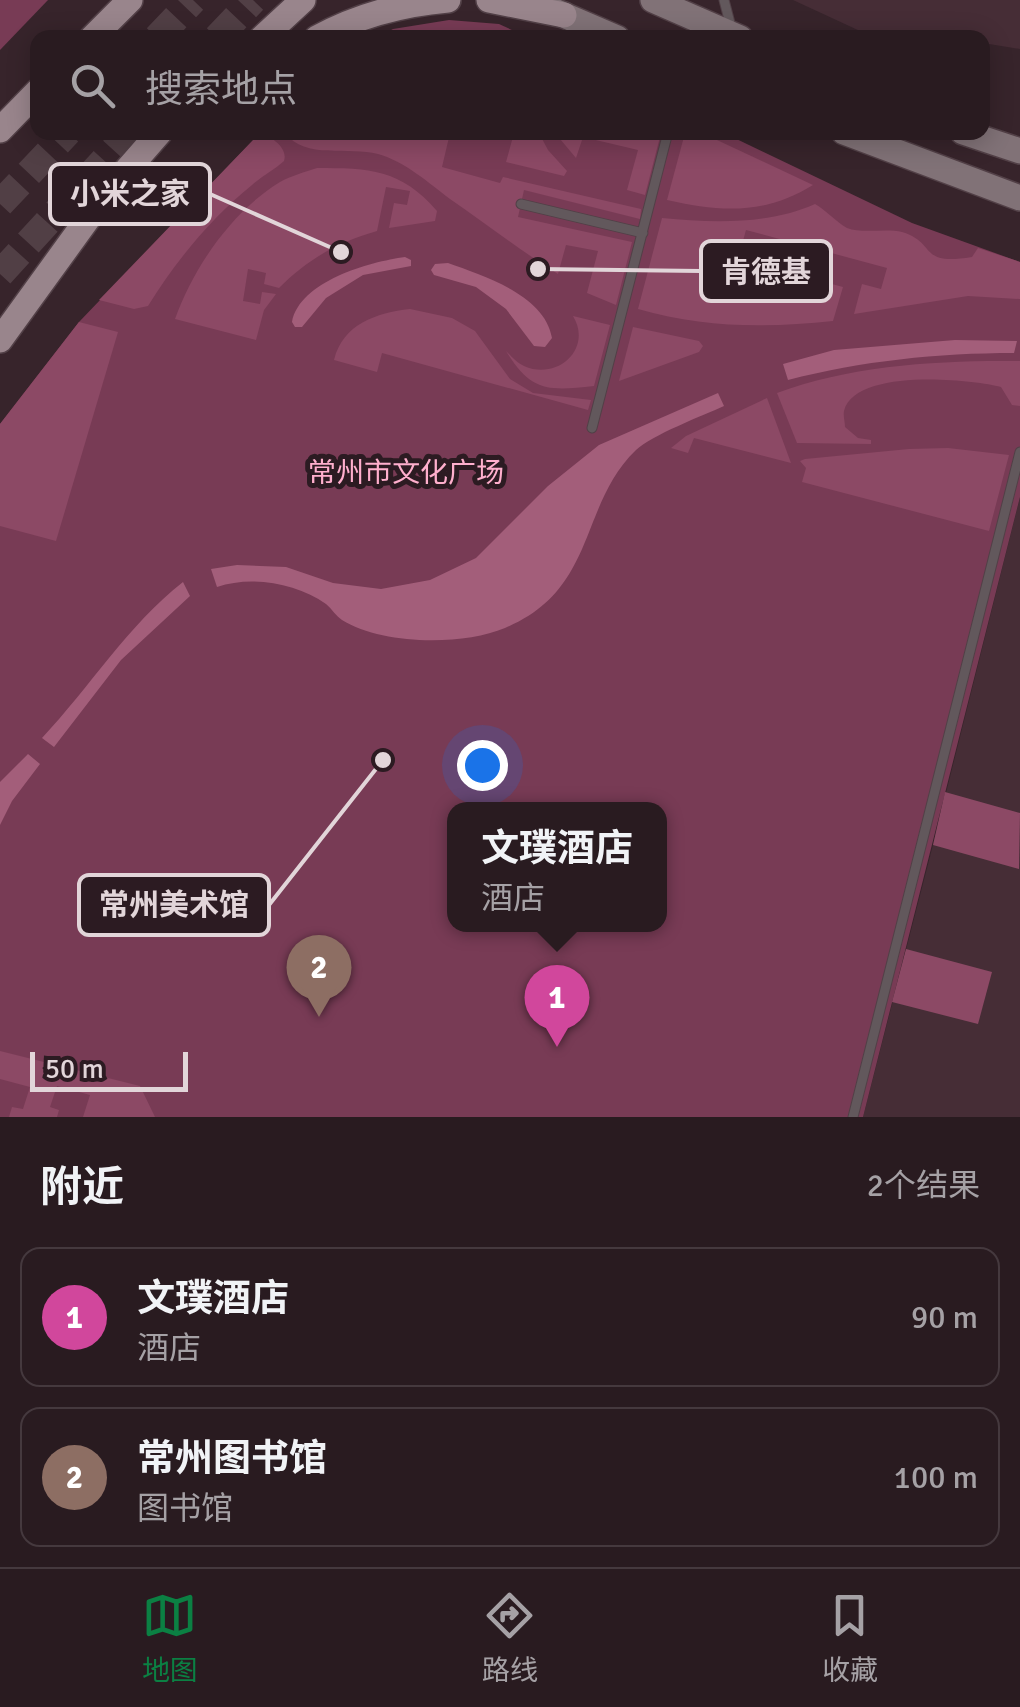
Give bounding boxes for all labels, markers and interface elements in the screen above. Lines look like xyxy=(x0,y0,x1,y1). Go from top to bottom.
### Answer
search box xyxy=(30,30,990,140)
icon: search xyxy=(65,58,120,113)
text: 搜索地点 xyxy=(145,66,297,113)
callout: 小米之家 xyxy=(50,164,210,224)
text: 小米之家 xyxy=(70,176,190,213)
callout: 肯德基 xyxy=(701,241,831,301)
text: 肯德基 xyxy=(721,254,811,291)
park label: 常州市文化广场 xyxy=(308,456,504,490)
your location xyxy=(457,740,508,791)
popup xyxy=(447,802,667,932)
text: 文璞酒店 xyxy=(481,825,633,872)
callout: 常州美术馆 xyxy=(79,875,269,935)
text: 酒店 xyxy=(481,879,545,918)
text: 常州美术馆 xyxy=(99,887,249,924)
pin: 2 xyxy=(286,934,352,1017)
pin: 1 xyxy=(524,964,590,1047)
scale bar xyxy=(30,1047,188,1092)
text: 50 m xyxy=(45,1052,104,1086)
text: 附近 xyxy=(40,1162,124,1213)
text: 2个结果 xyxy=(867,1166,980,1205)
text: 文璞酒店 xyxy=(137,1275,289,1322)
text: 1 xyxy=(66,1298,83,1337)
text: 90 m xyxy=(911,1298,978,1337)
text: 酒店 xyxy=(137,1329,201,1368)
text: 常州图书馆 xyxy=(137,1435,327,1482)
text: 2 xyxy=(66,1458,83,1497)
text: 100 m xyxy=(894,1458,978,1497)
text: 图书馆 xyxy=(137,1489,233,1528)
tab: 地图 xyxy=(142,1588,198,1688)
tab: 路线 xyxy=(482,1588,538,1688)
tab: 收藏 xyxy=(822,1588,878,1688)

